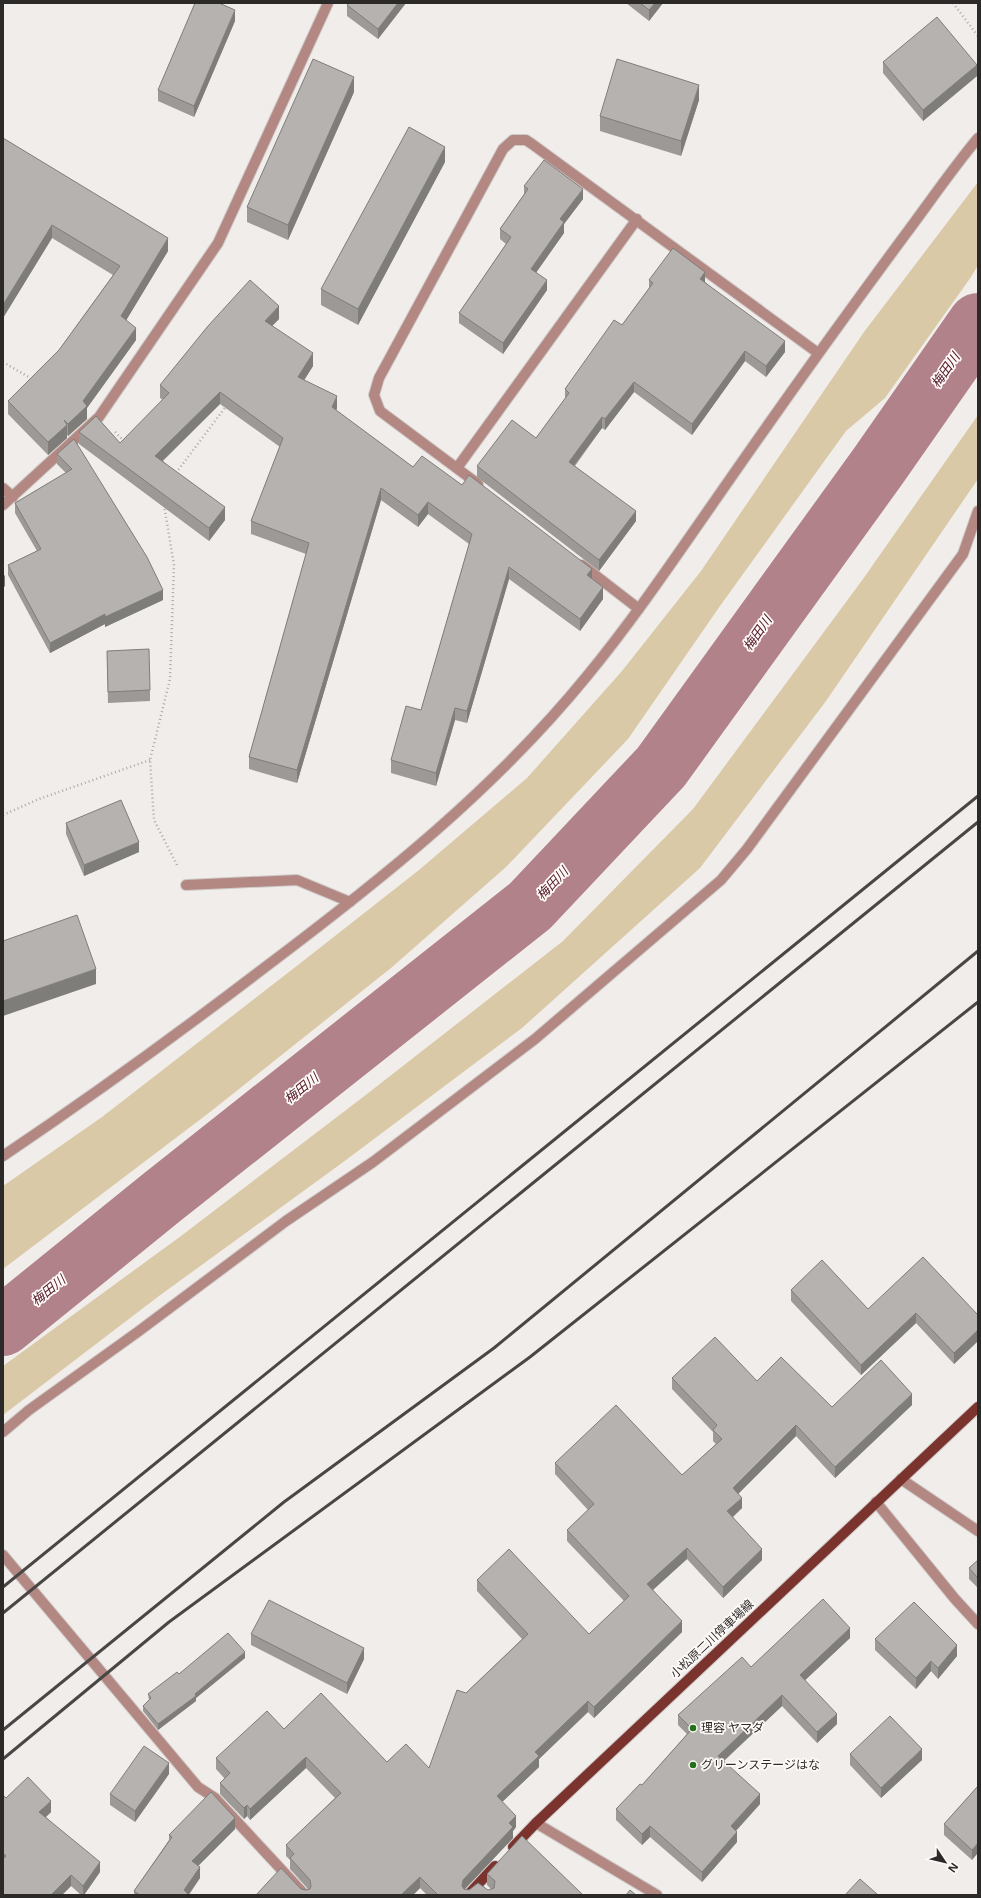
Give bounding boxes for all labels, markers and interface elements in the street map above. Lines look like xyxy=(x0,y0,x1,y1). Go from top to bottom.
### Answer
water label: 梅田川 xyxy=(926,347,965,391)
water label: 梅田川 xyxy=(738,610,777,654)
water label: 梅田川 xyxy=(532,861,573,903)
water label: 梅田川 xyxy=(280,1067,323,1107)
water label: 梅田川 xyxy=(27,1269,70,1309)
street label: 小松原二川停車場線 xyxy=(666,1596,757,1682)
place label: 理容 ヤマダ xyxy=(701,1719,764,1736)
marker: 理容 ヤマダ xyxy=(688,1723,698,1733)
place label: グリーンステージはな xyxy=(701,1756,820,1773)
marker: グリーンステージはな xyxy=(688,1760,698,1770)
north arrow xyxy=(925,1842,965,1882)
text: N xyxy=(945,1860,962,1876)

